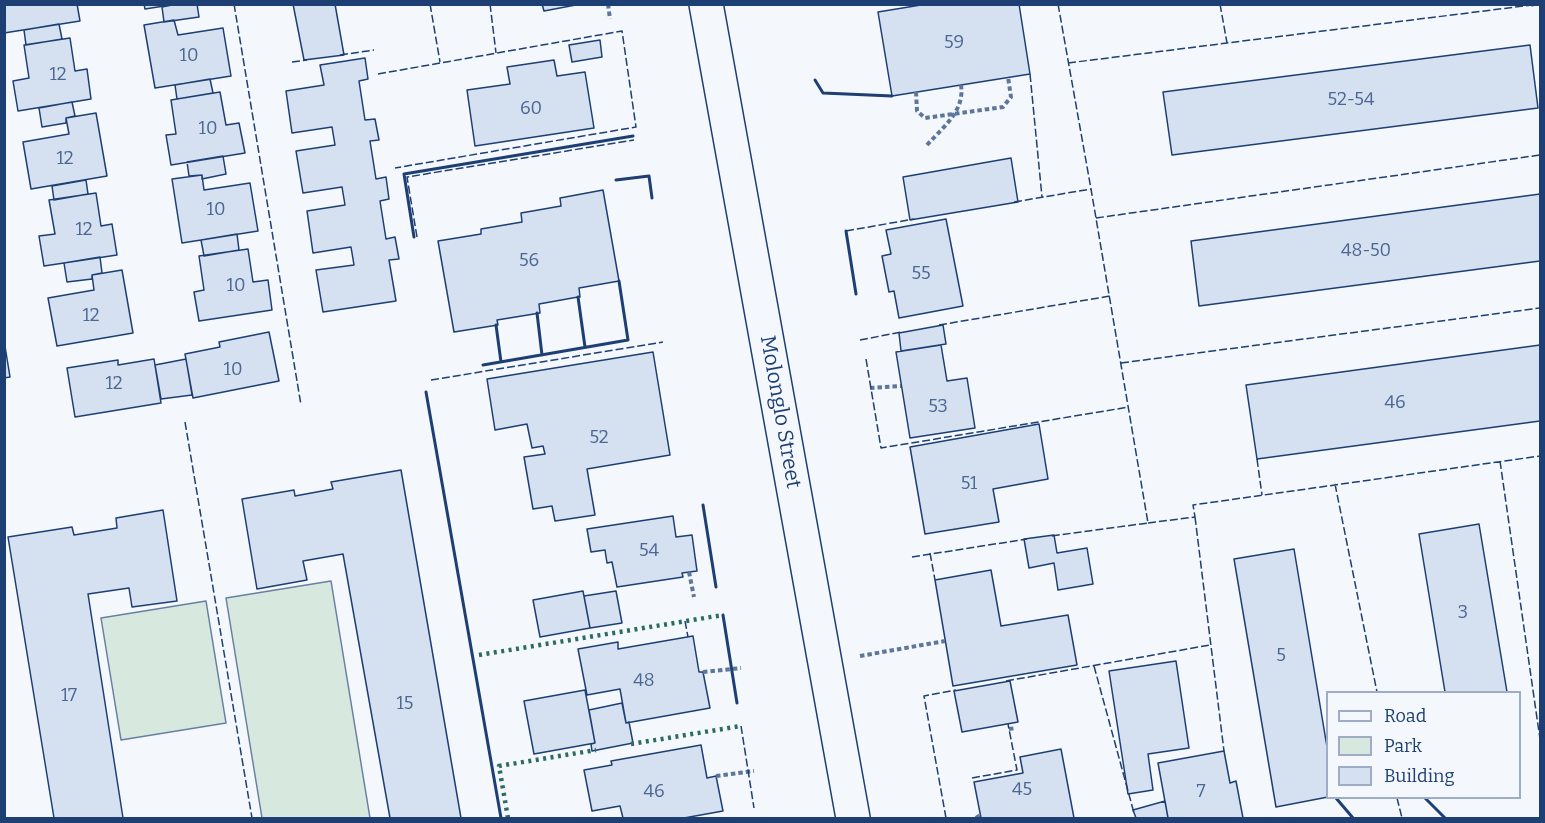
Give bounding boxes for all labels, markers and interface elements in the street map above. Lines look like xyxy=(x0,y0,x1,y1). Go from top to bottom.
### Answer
house number: 59 xyxy=(944,32,964,54)
house number: 10 xyxy=(180,45,198,67)
house number: 12 xyxy=(49,64,67,86)
house number: 52-54 xyxy=(1328,89,1374,111)
house number: 60 xyxy=(520,98,542,120)
house number: 10 xyxy=(199,118,217,140)
house number: 12 xyxy=(56,148,74,170)
house number: 10 xyxy=(207,199,225,221)
house number: 12 xyxy=(75,219,93,241)
house number: 48-50 xyxy=(1341,240,1391,262)
house number: 56 xyxy=(519,250,539,272)
house number: 55 xyxy=(911,263,931,285)
house number: 10 xyxy=(227,275,245,297)
house number: 12 xyxy=(82,305,100,327)
street label: Molonglo Street xyxy=(754,334,806,490)
house number: 10 xyxy=(224,359,242,381)
house number: 12 xyxy=(105,373,123,395)
house number: 46 xyxy=(1384,392,1406,414)
house number: 53 xyxy=(928,396,948,418)
house number: 52 xyxy=(589,427,609,449)
house number: 51 xyxy=(961,473,977,495)
house number: 54 xyxy=(639,540,659,562)
house number: 3 xyxy=(1458,602,1468,624)
house number: 5 xyxy=(1276,645,1286,667)
house number: 48 xyxy=(633,670,655,692)
house number: 17 xyxy=(61,685,77,707)
legend xyxy=(1326,691,1521,799)
house number: 15 xyxy=(397,693,413,715)
text: Road xyxy=(1384,705,1426,727)
text: Park xyxy=(1384,735,1422,757)
text: Building xyxy=(1384,765,1455,787)
house number: 45 xyxy=(1012,779,1032,801)
house number: 46 xyxy=(643,781,665,803)
house number: 7 xyxy=(1196,781,1206,803)

